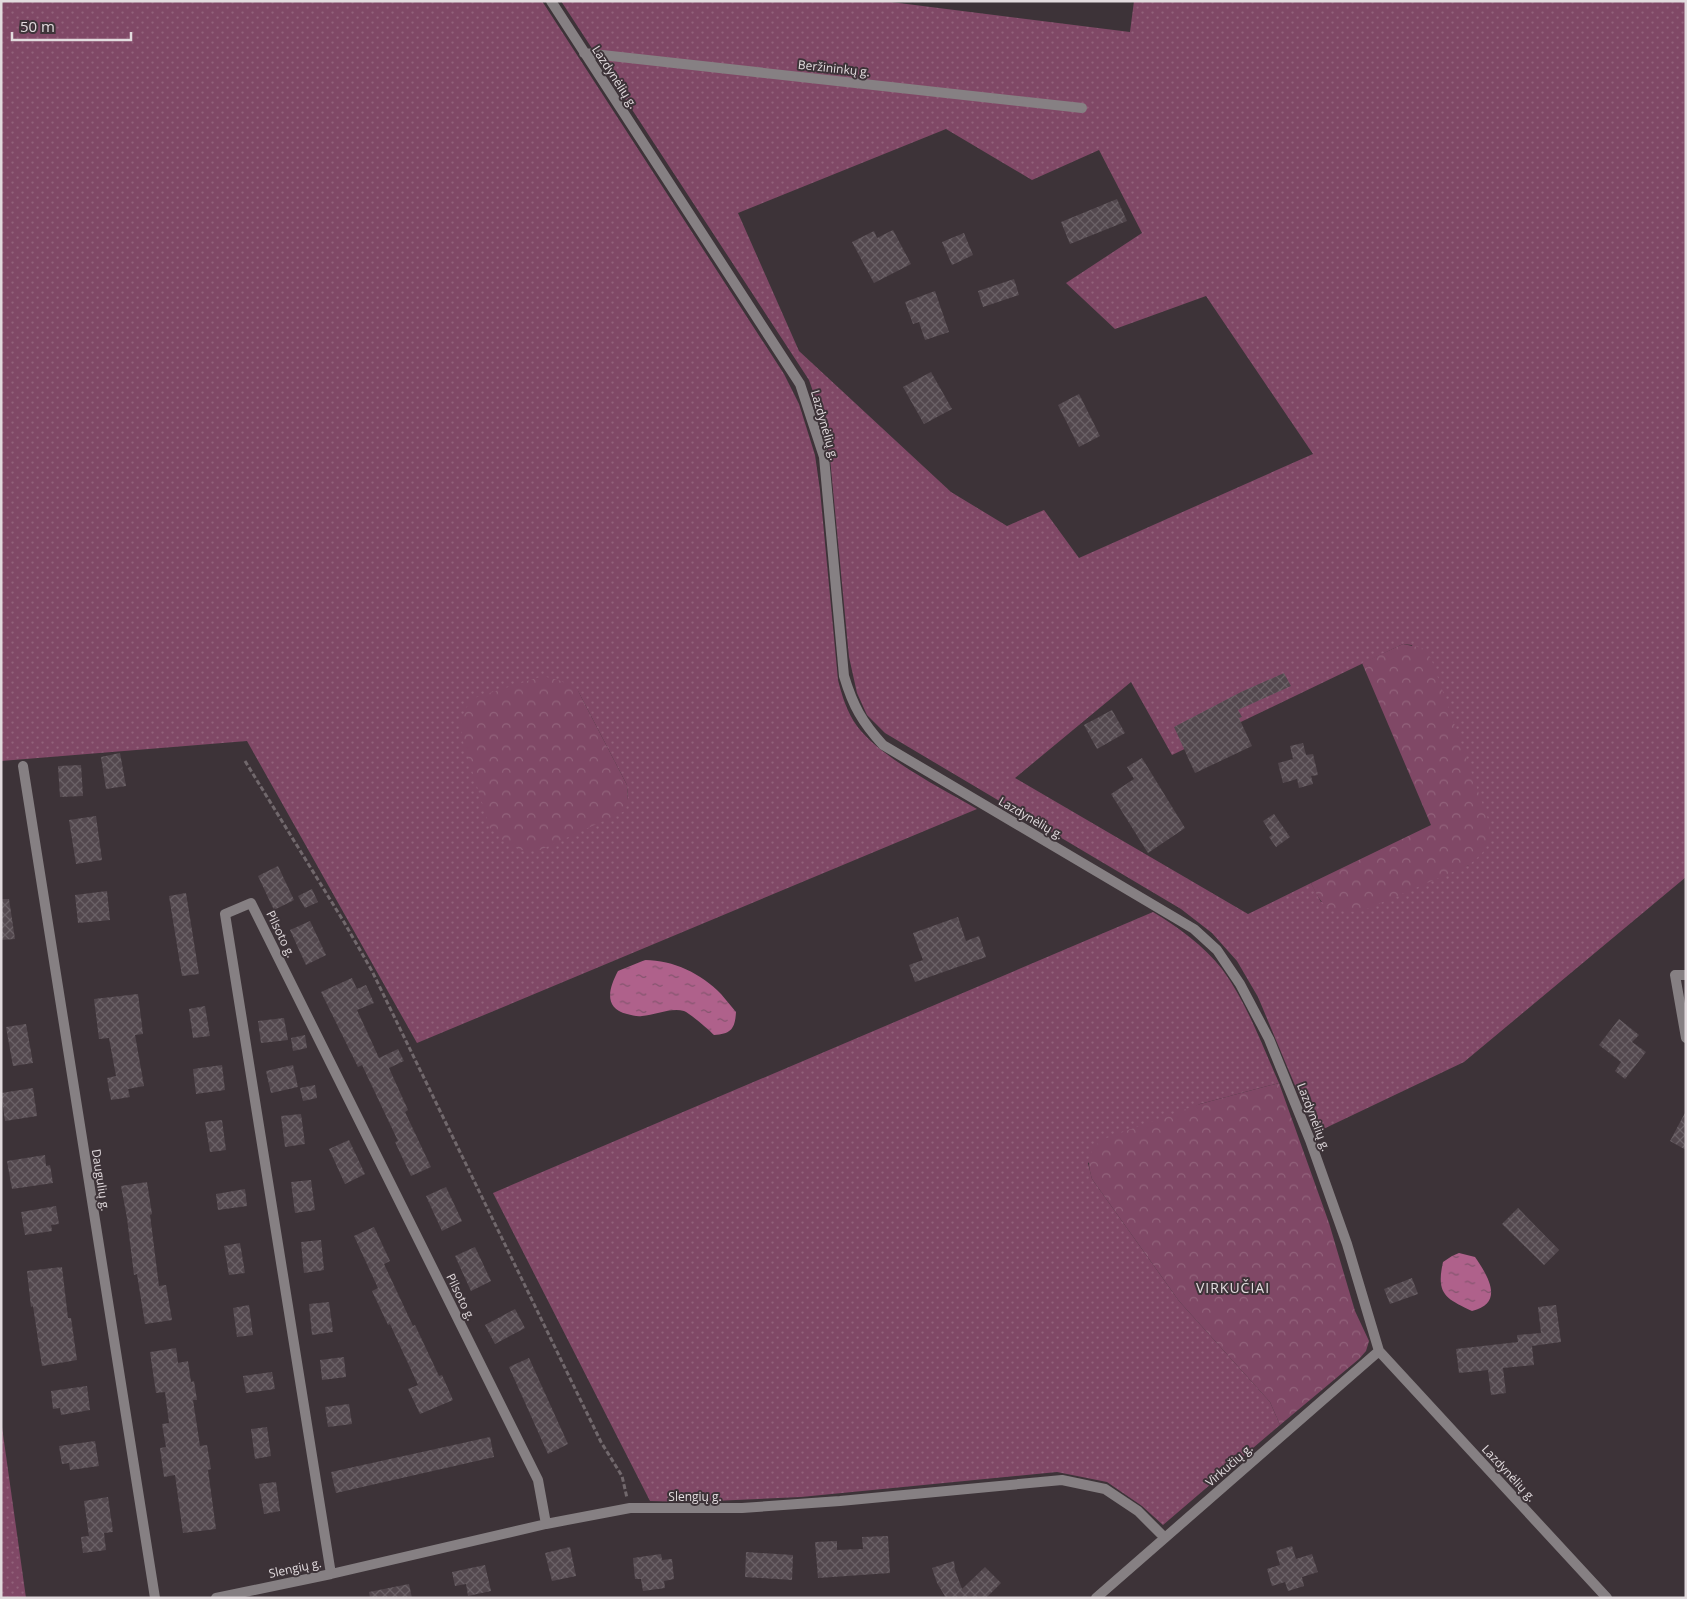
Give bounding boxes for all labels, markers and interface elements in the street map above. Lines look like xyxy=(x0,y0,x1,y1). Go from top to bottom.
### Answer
scale bar xyxy=(12,10,131,42)
text: 50 m xyxy=(20,16,55,36)
street label: Lazdynėlių g. xyxy=(588,42,642,112)
street label: Beržininkų g. xyxy=(797,56,871,80)
street label: Lazdynėlių g. xyxy=(807,388,843,462)
street label: Lazdynėlių g. xyxy=(995,793,1067,843)
street label: Pilsoto g. xyxy=(262,908,300,960)
street label: Lazdynėlių g. xyxy=(1293,1080,1335,1154)
street label: Daugulių g. xyxy=(88,1148,114,1212)
street label: Pilsoto g. xyxy=(442,1271,480,1323)
district label: VIRKUČIAI xyxy=(1196,1278,1270,1297)
street label: Virkučių g. xyxy=(1202,1440,1256,1490)
street label: Lazdynėlių g. xyxy=(1478,1441,1540,1505)
street label: Slengių g. xyxy=(668,1488,722,1505)
street label: Slengių g. xyxy=(267,1554,323,1582)

